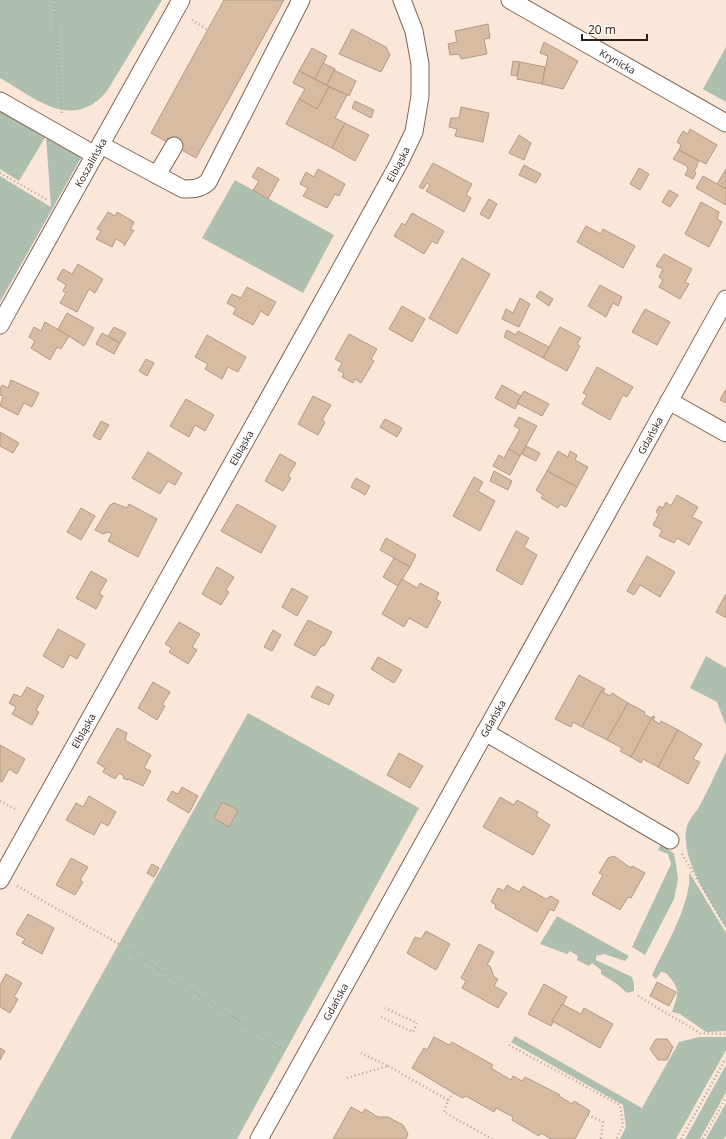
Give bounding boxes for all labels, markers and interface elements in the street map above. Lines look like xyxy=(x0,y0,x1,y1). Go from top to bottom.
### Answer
scale bar xyxy=(582,16,647,42)
text: 20 m xyxy=(588,21,616,38)
street label: Krynicka xyxy=(597,45,638,77)
street label: Koszalińska xyxy=(71,136,110,189)
street label: Elbląska xyxy=(383,144,413,184)
street label: Gdańska xyxy=(634,414,666,457)
street label: Elbląska xyxy=(226,428,257,468)
street label: Gdańska xyxy=(477,697,509,740)
street label: Elbląska xyxy=(68,711,99,751)
street label: Gdańska xyxy=(319,981,351,1023)

